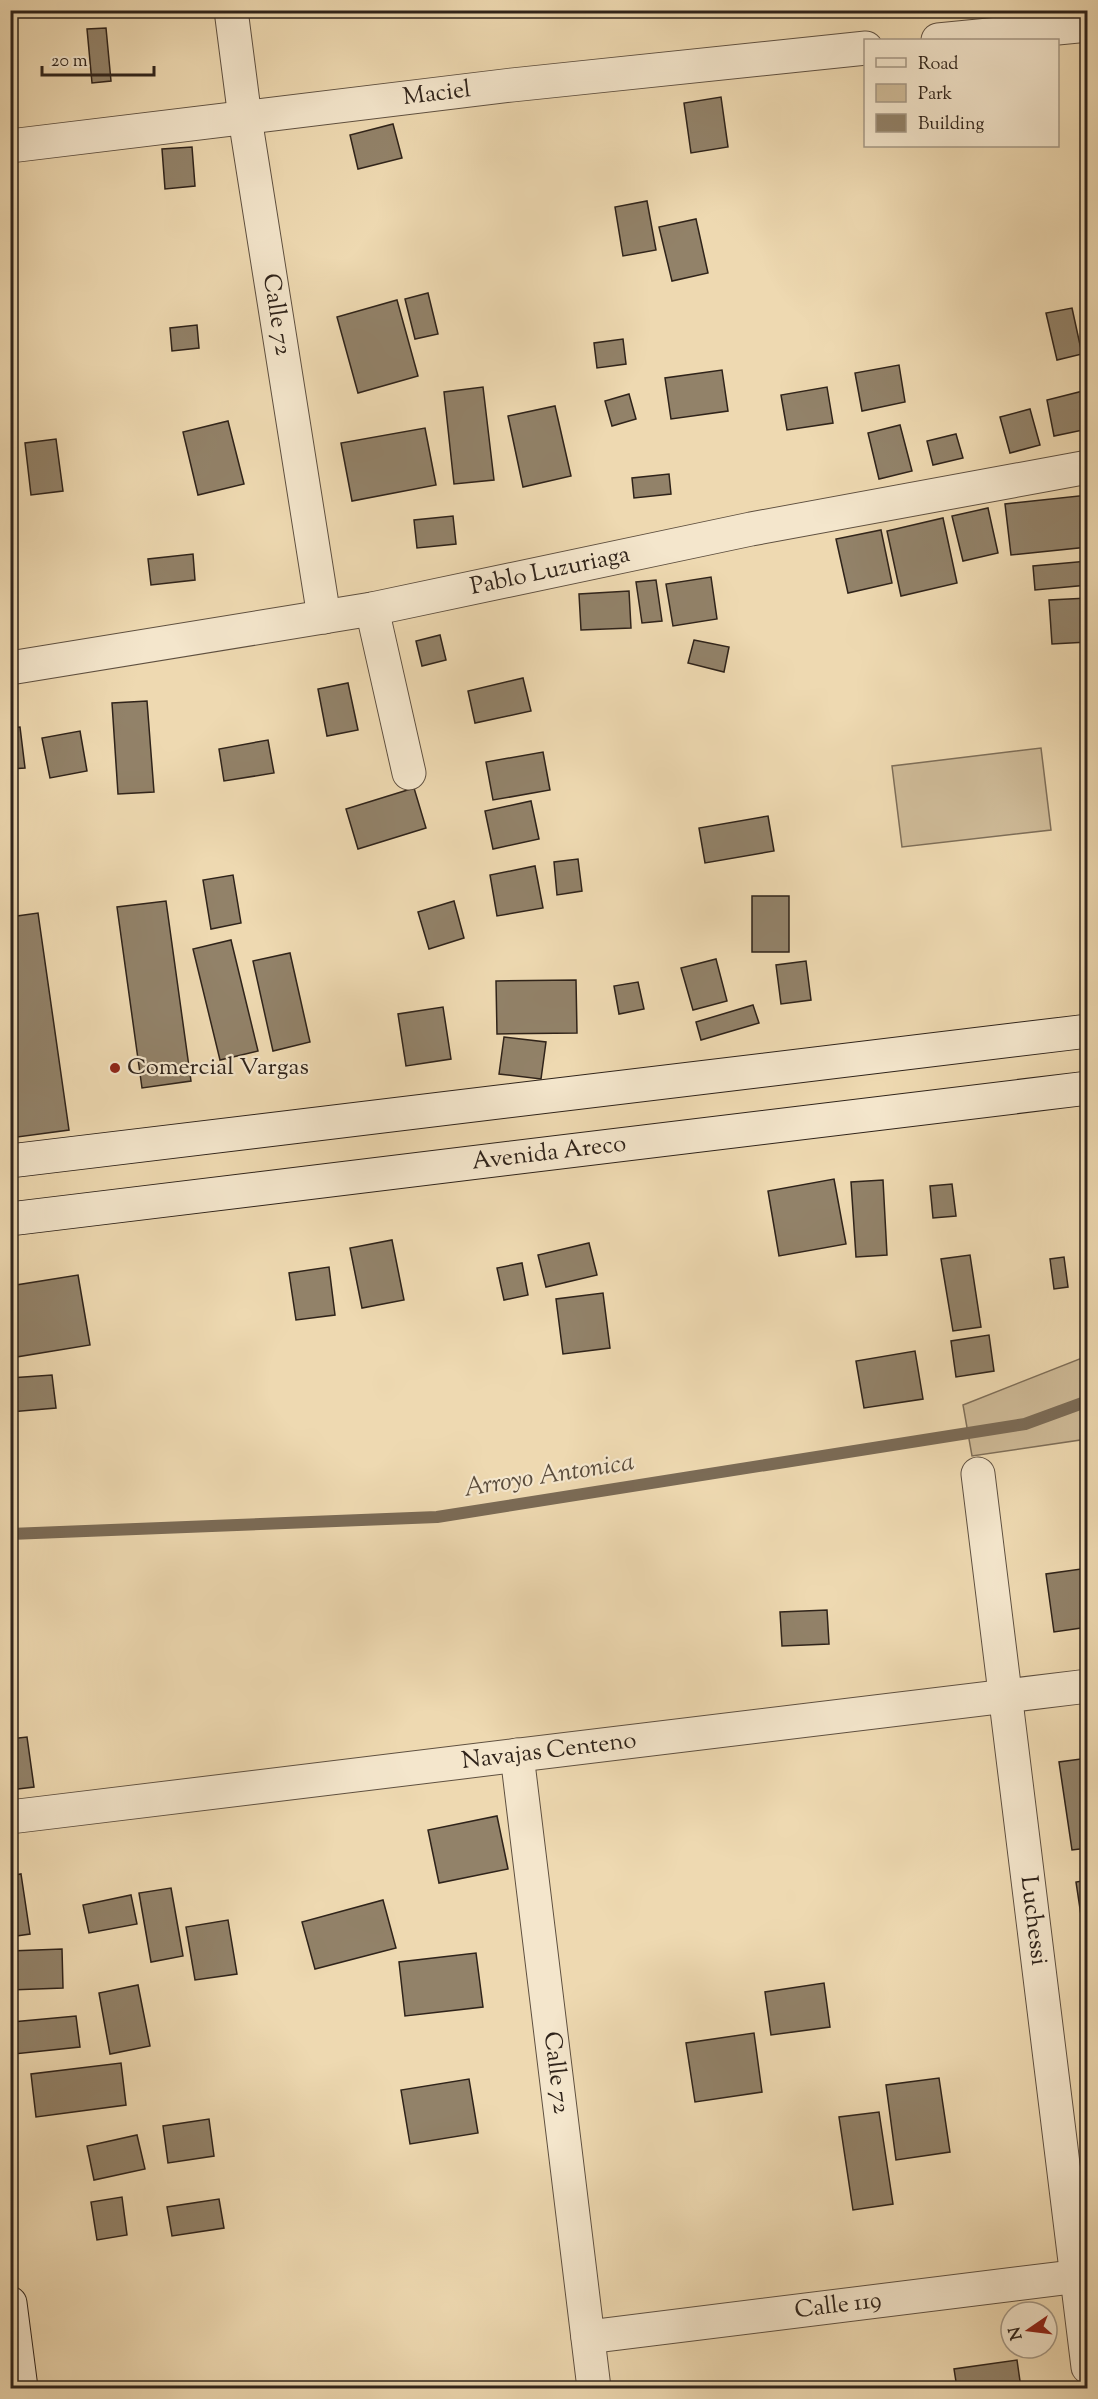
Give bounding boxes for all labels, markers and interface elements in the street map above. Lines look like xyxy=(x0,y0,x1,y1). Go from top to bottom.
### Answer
scale bar xyxy=(42,39,154,77)
legend xyxy=(864,39,1059,147)
text: 20 m xyxy=(51,49,88,75)
text: Road xyxy=(918,52,958,78)
street label: Maciel xyxy=(401,73,473,115)
text: Park xyxy=(918,82,953,108)
text: Building xyxy=(918,112,984,138)
street label: Calle 72 xyxy=(253,271,299,358)
street label: Pablo Luzuriaga xyxy=(467,538,633,605)
place label: Comercial Vargas xyxy=(127,1051,309,1085)
marker: Comercial Vargas xyxy=(108,1061,122,1075)
street label: Avenida Areco xyxy=(470,1127,628,1180)
water label: Arroyo Antonica xyxy=(461,1444,637,1508)
street label: Navajas Centeno xyxy=(460,1724,638,1779)
street label: Luchessi xyxy=(1011,1874,1055,1967)
street label: Calle 72 xyxy=(534,2030,578,2116)
street label: Calle 119 xyxy=(793,2284,884,2328)
north arrow xyxy=(999,2300,1059,2360)
text: N xyxy=(1004,2324,1030,2342)

